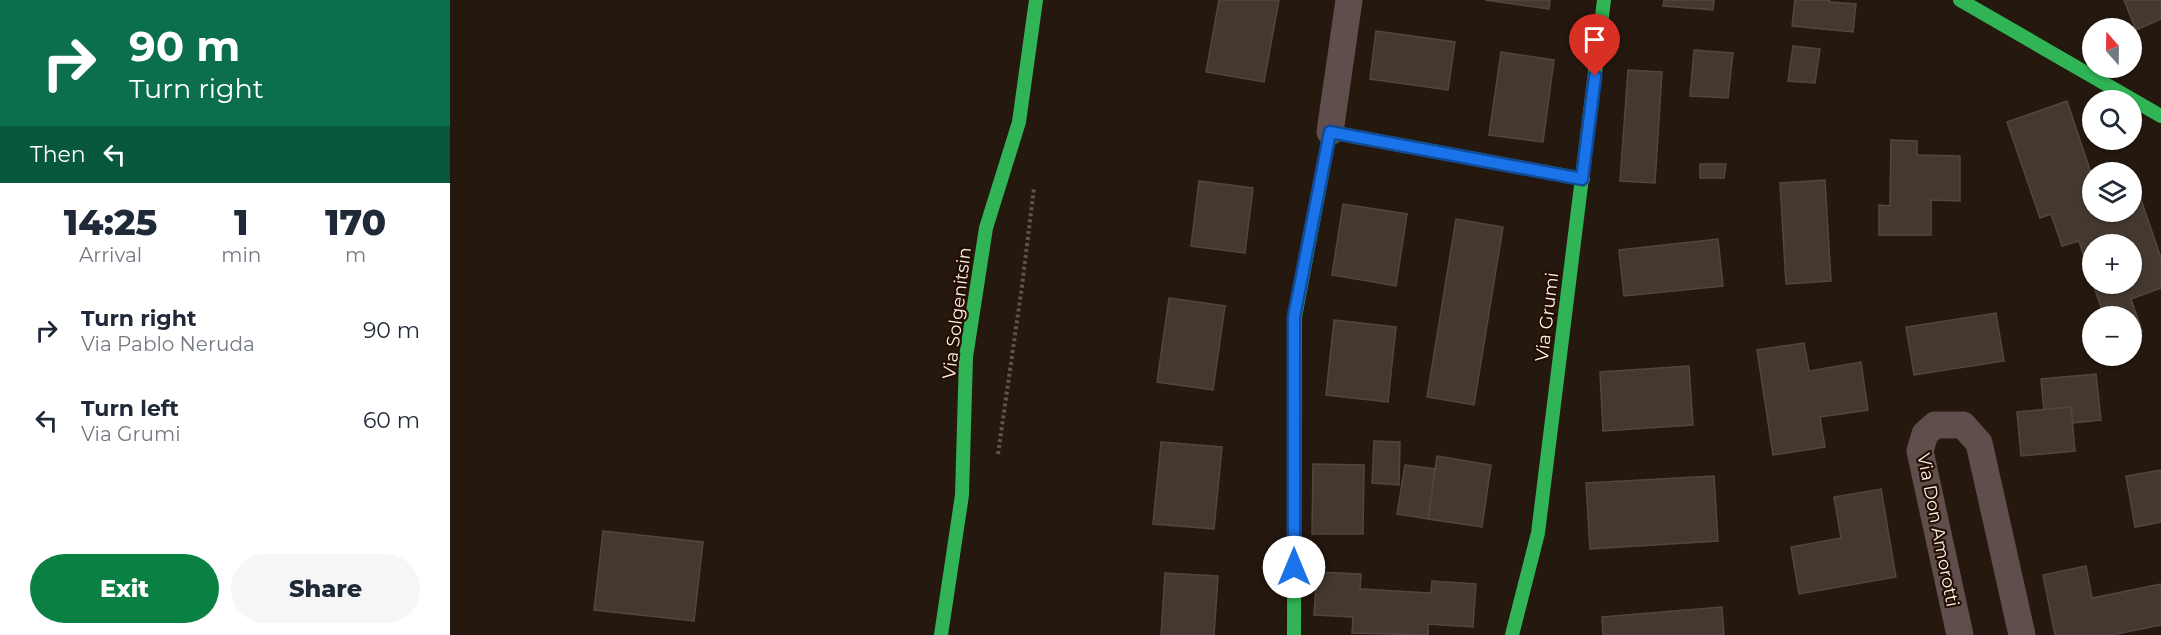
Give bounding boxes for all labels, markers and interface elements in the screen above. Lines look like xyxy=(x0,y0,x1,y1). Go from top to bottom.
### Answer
pin xyxy=(1569,14,1620,76)
north arrow xyxy=(2082,18,2142,78)
map controls xyxy=(2082,18,2142,366)
text: 90 m xyxy=(129,20,240,72)
icon: arrive xyxy=(1578,23,1611,56)
icon: right xyxy=(30,24,108,102)
text: Turn right xyxy=(129,72,264,105)
button: search xyxy=(2082,90,2142,150)
icon: left xyxy=(98,138,131,171)
text: Then xyxy=(30,141,86,168)
button: layers xyxy=(2082,162,2142,222)
text: 14:25 xyxy=(64,200,157,244)
text: 1 xyxy=(234,200,249,244)
text: 170 xyxy=(325,200,386,244)
button: + xyxy=(2082,234,2142,294)
text: Arrival xyxy=(79,243,142,267)
text: min xyxy=(221,243,261,267)
text: m xyxy=(345,243,366,267)
street label: Via Solgenitsin xyxy=(938,246,976,380)
street label: Via Grumi xyxy=(1531,271,1563,363)
text: Turn right xyxy=(81,305,196,332)
button: − xyxy=(2082,306,2142,366)
icon: right xyxy=(30,314,63,347)
text: 90 m xyxy=(363,317,420,344)
text: Via Pablo Neruda xyxy=(81,332,255,356)
text: Turn left xyxy=(81,395,179,422)
icon: left xyxy=(30,404,63,437)
text: 60 m xyxy=(363,407,420,434)
text: Via Grumi xyxy=(81,422,181,446)
street label: Via Don Amorotti xyxy=(1912,451,1964,609)
position arrow xyxy=(1262,535,1326,599)
button: Exit xyxy=(30,554,219,623)
button: Share xyxy=(231,554,420,623)

